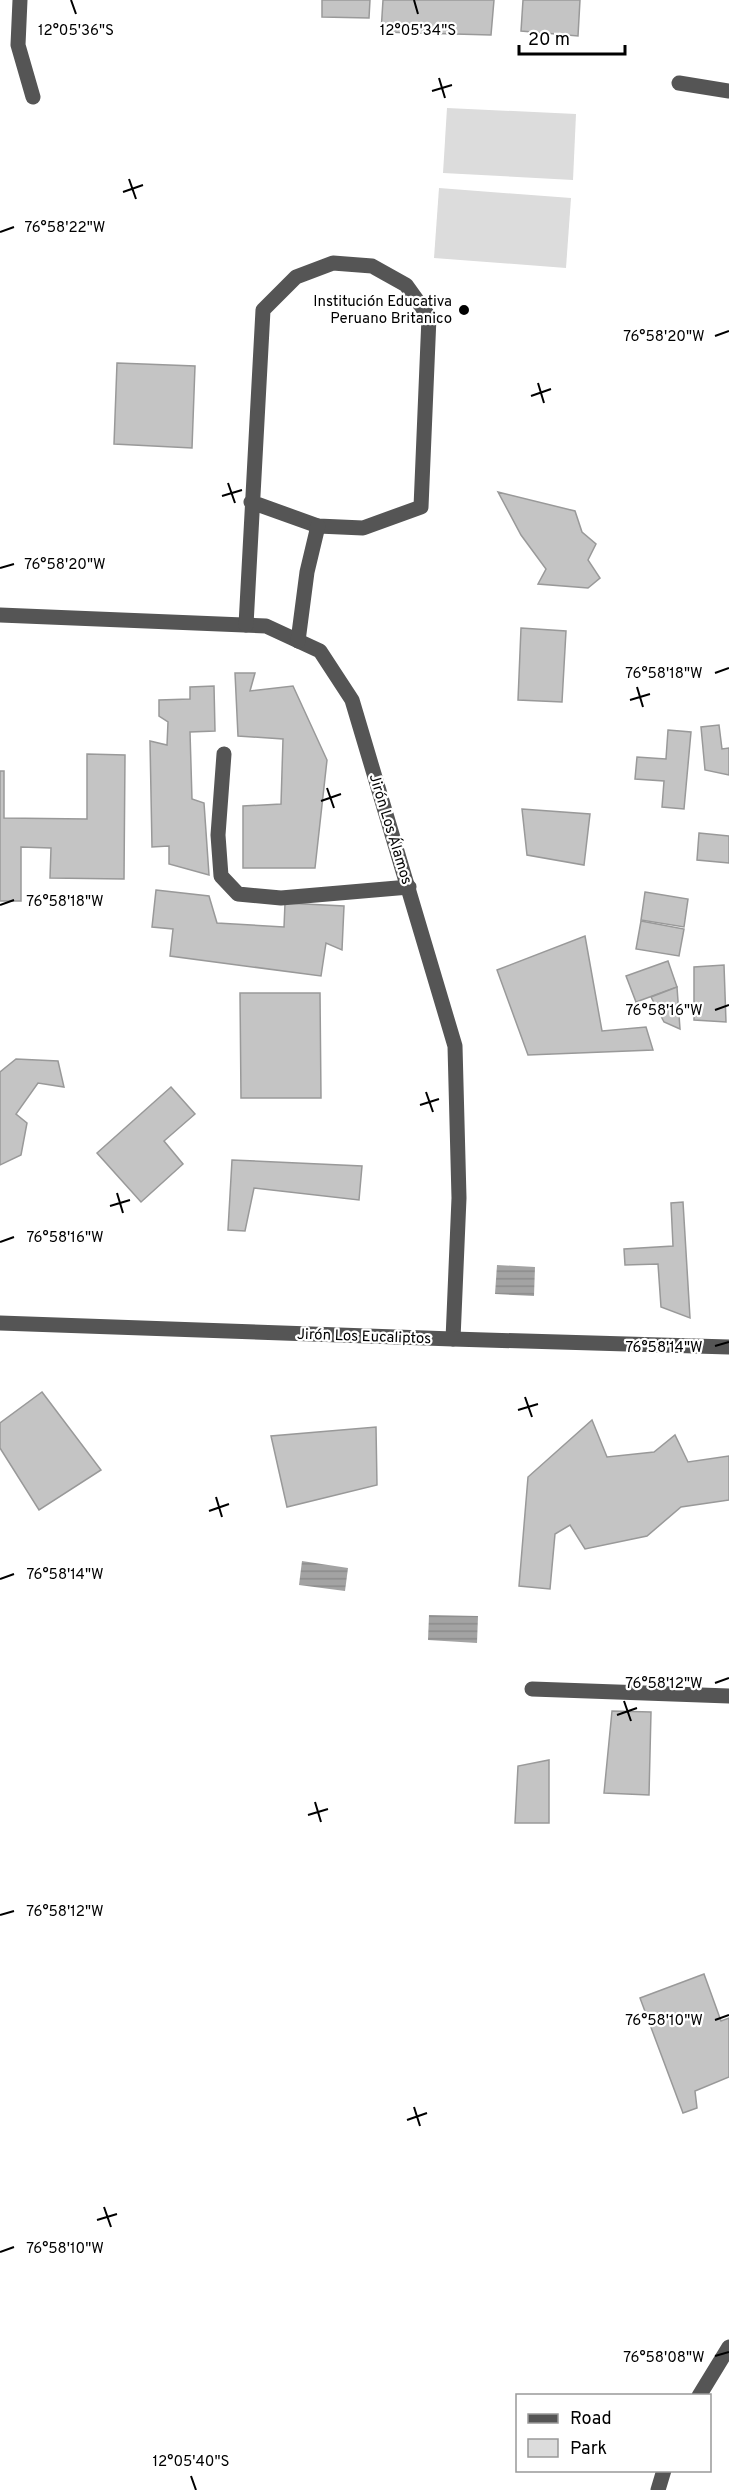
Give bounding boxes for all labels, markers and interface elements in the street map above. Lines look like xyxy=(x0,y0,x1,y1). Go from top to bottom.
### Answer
scale bar xyxy=(519,18,626,56)
text: 12°05'36"S xyxy=(38,22,114,41)
text: 12°05'34"S xyxy=(380,22,456,41)
text: 20 m xyxy=(528,29,570,52)
text: 76°58'22"W xyxy=(25,219,105,238)
place label: Institución Educativa Peruano Britanico xyxy=(313,293,452,329)
marker: Institución Educativa Peruano Britanico xyxy=(457,303,471,317)
text: 76°58'20"W xyxy=(623,328,705,347)
text: 76°58'20"W xyxy=(24,556,106,575)
text: 76°58'18"W xyxy=(625,665,703,684)
street label: Jirón Los Álamos xyxy=(364,772,416,887)
text: 76°58'18"W xyxy=(26,893,104,912)
text: 76°58'16"W xyxy=(625,1002,703,1021)
text: 76°58'16"W xyxy=(26,1229,104,1248)
street label: Jirón Los Eucaliptos xyxy=(296,1326,431,1349)
text: 76°58'14"W xyxy=(625,1339,703,1358)
text: 76°58'14"W xyxy=(26,1566,104,1585)
text: 76°58'12"W xyxy=(625,1675,703,1694)
text: 76°58'12"W xyxy=(26,1903,104,1922)
text: 76°58'10"W xyxy=(625,2012,703,2031)
text: 76°58'10"W xyxy=(26,2240,104,2259)
text: 76°58'08"W xyxy=(623,2349,705,2368)
legend xyxy=(516,2394,711,2472)
text: Road xyxy=(570,2408,612,2431)
text: Park xyxy=(570,2438,607,2461)
text: 12°05'40"S xyxy=(152,2453,230,2472)

